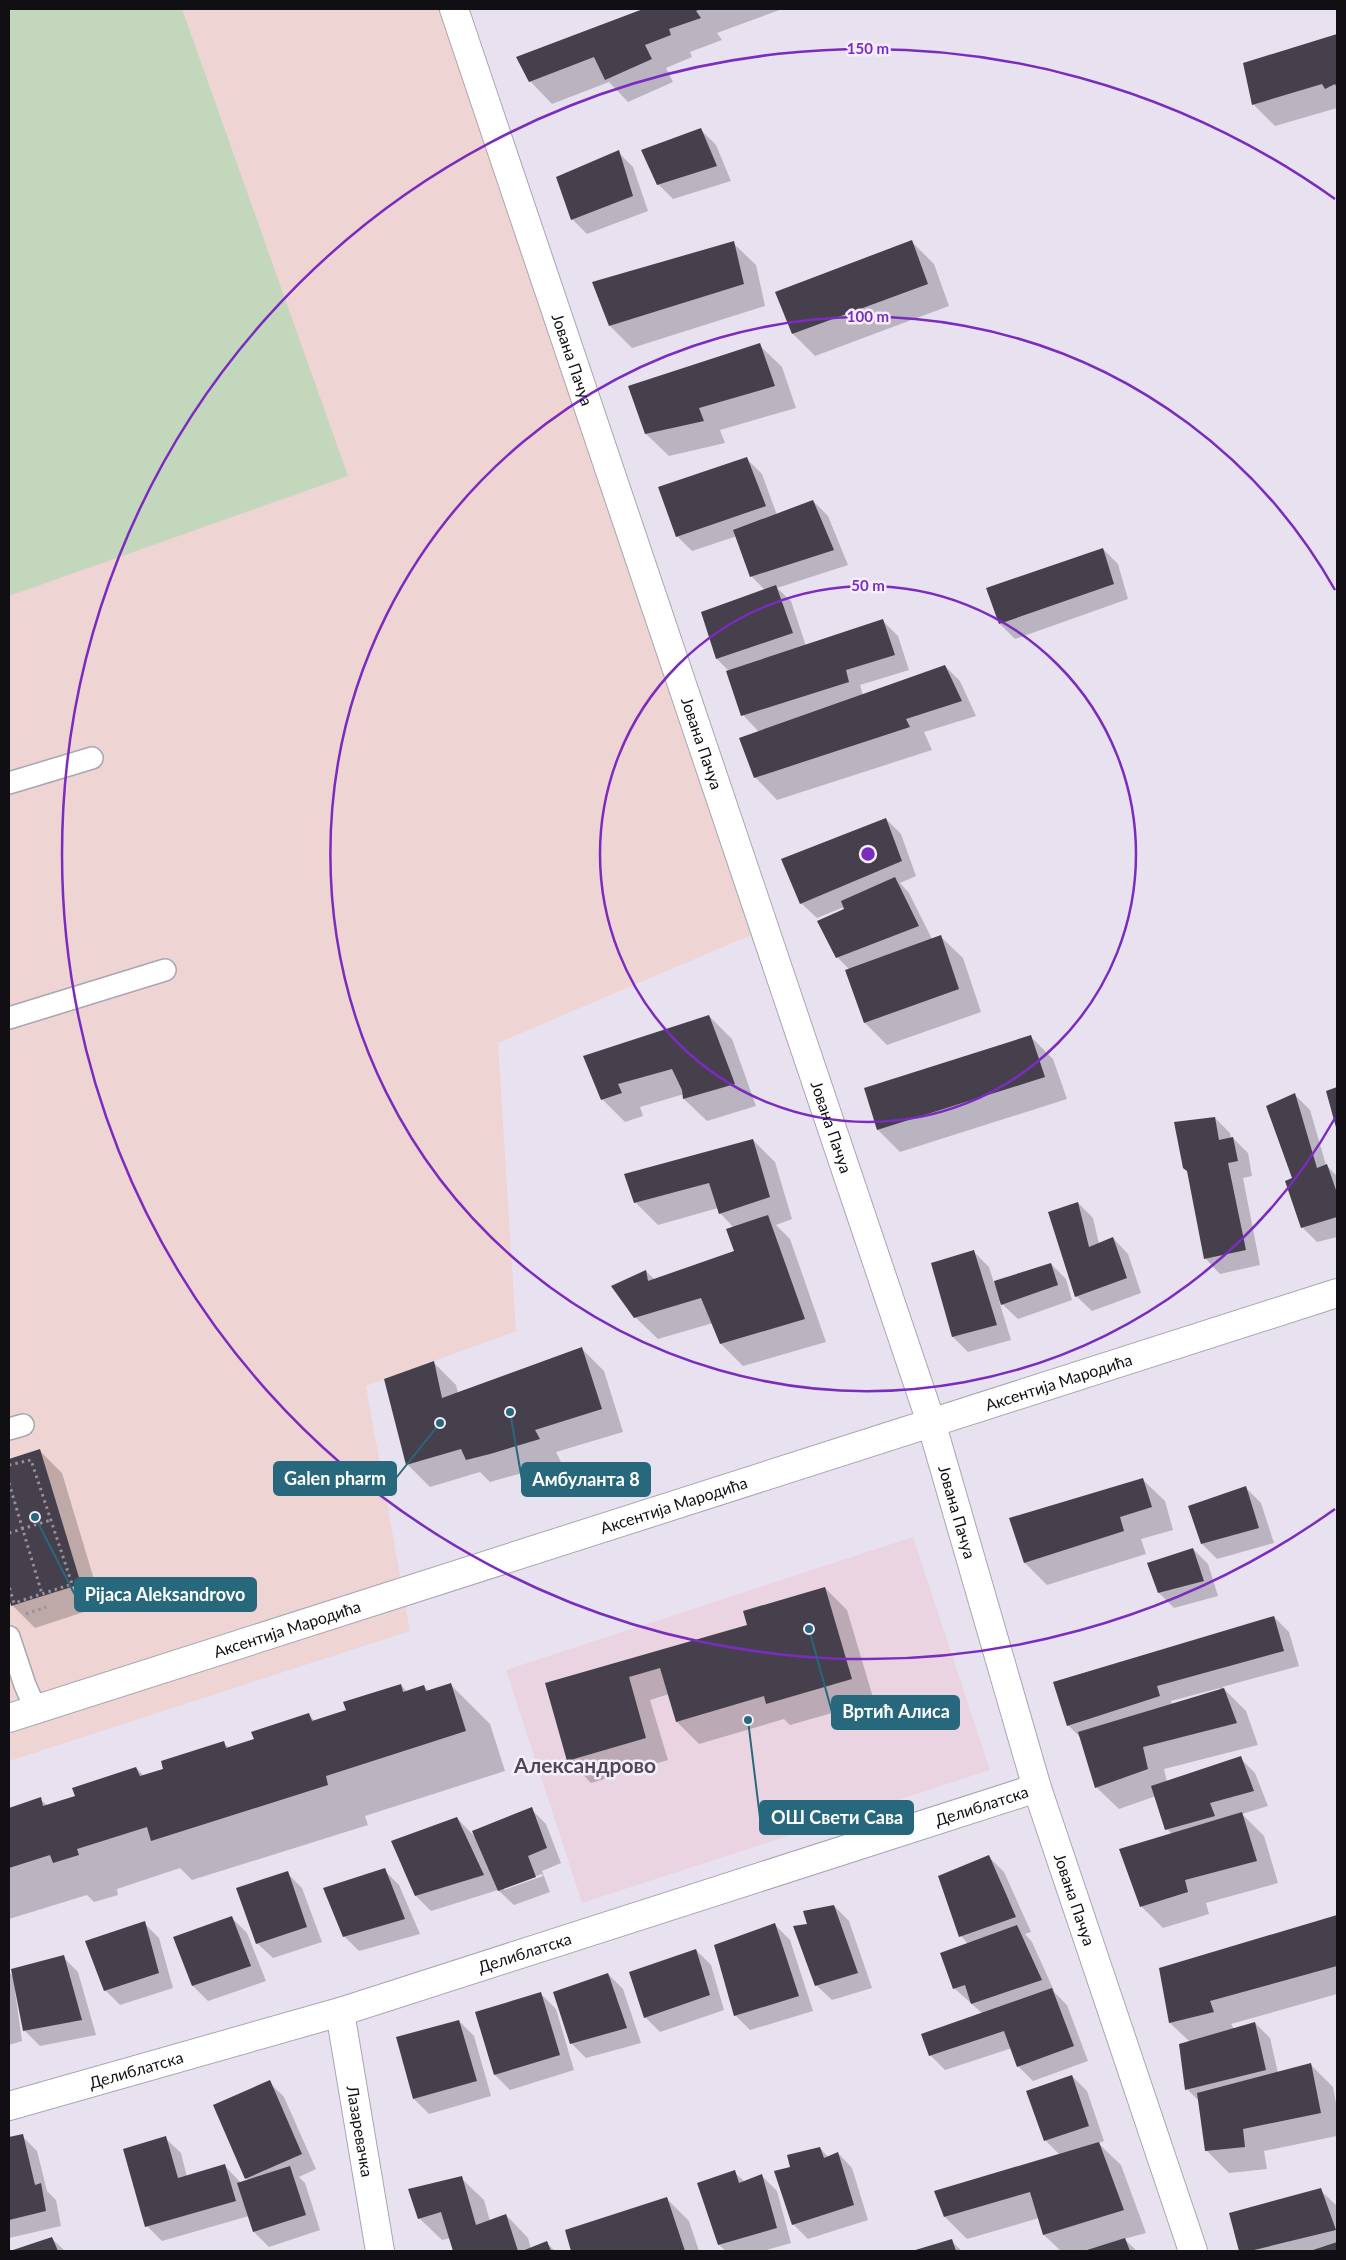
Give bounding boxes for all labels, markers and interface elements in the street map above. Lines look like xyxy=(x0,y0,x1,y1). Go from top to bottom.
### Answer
text: 150 m xyxy=(847,39,889,57)
text: 100 m xyxy=(847,307,889,325)
street label: Јована Пачуа xyxy=(548,311,597,408)
text: 50 m xyxy=(851,576,885,594)
street label: Јована Пачуа xyxy=(678,694,727,792)
centre of rings xyxy=(859,845,877,863)
street label: Јована Пачуа xyxy=(807,1078,856,1176)
street label: Аксентија Мародића xyxy=(983,1349,1134,1414)
callout: Galen pharm xyxy=(274,1462,396,1495)
callout: Амбуланта 8 xyxy=(522,1463,650,1496)
street label: Јована Пачуа xyxy=(935,1463,980,1561)
text: Galen pharm xyxy=(284,1467,386,1489)
text: Амбуланта 8 xyxy=(531,1468,640,1490)
street label: Аксентија Мародића xyxy=(598,1472,750,1537)
callout: Pijaca Aleksandrovo xyxy=(75,1578,256,1611)
text: Pijaca Aleksandrovo xyxy=(85,1583,245,1605)
street label: Аксентија Мародића xyxy=(211,1596,363,1661)
callout: Вртић Алиса xyxy=(832,1696,959,1729)
text: Вртић Алиса xyxy=(842,1700,950,1722)
district label: Александрово xyxy=(513,1752,656,1777)
street label: Делиблатска xyxy=(932,1781,1031,1829)
callout: ОШ Свети Сава xyxy=(760,1801,913,1834)
text: ОШ Свети Сава xyxy=(771,1806,903,1828)
street label: Јована Пачуа xyxy=(1051,1851,1099,1948)
street label: Делиблатска xyxy=(475,1928,574,1976)
street label: Делиблатска xyxy=(87,2047,185,2092)
street label: Лазаревачка xyxy=(343,2083,377,2178)

